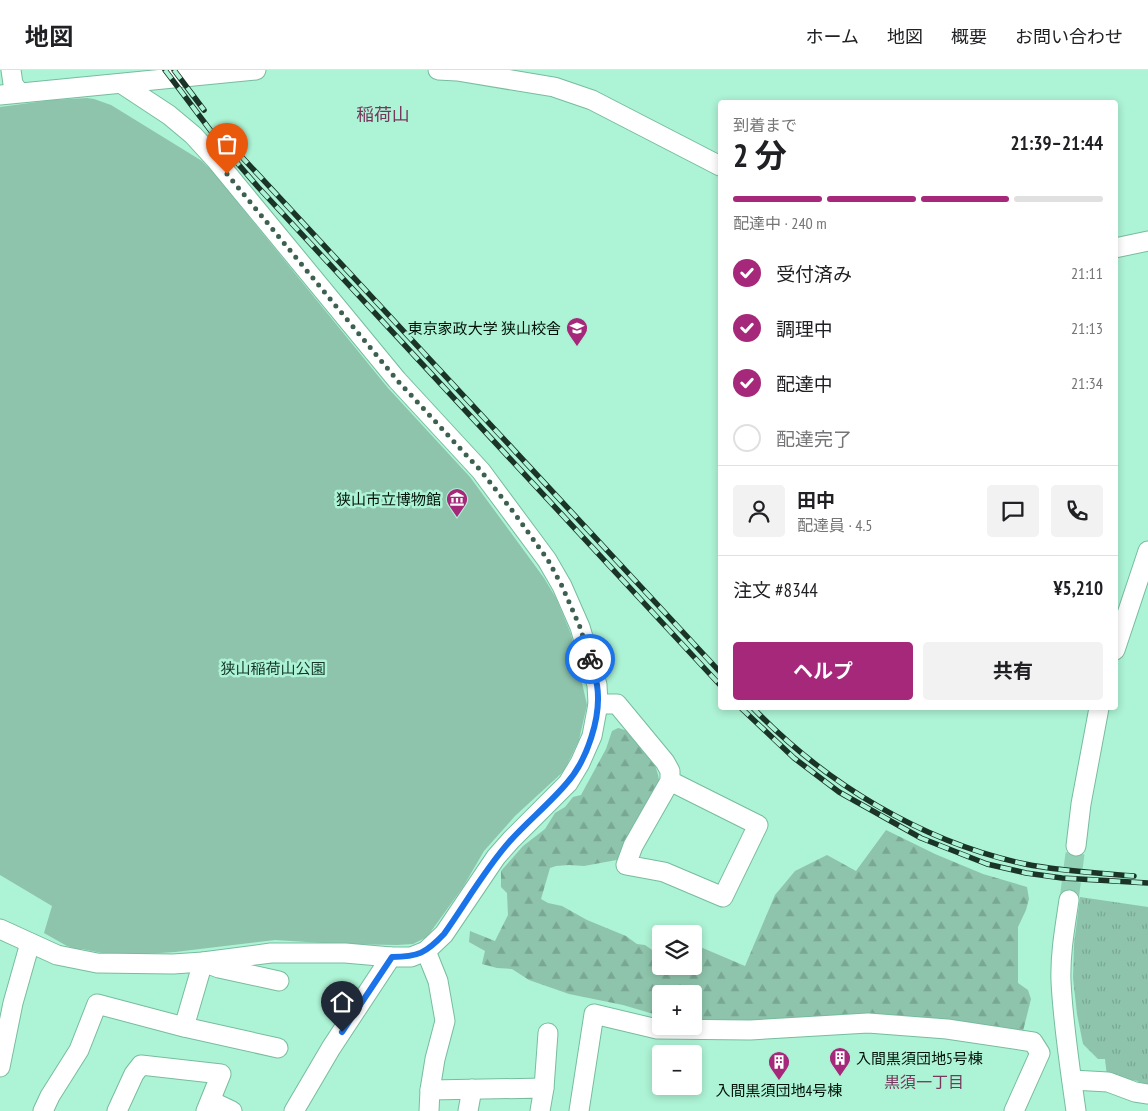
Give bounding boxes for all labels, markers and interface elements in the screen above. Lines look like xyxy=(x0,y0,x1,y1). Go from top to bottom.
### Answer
text: 地図 xyxy=(25,21,73,52)
text: ホーム xyxy=(806,25,859,48)
text: 地図 xyxy=(887,25,923,48)
text: 概要 xyxy=(951,25,987,48)
text: お問い合わせ xyxy=(1015,25,1123,48)
district label: 稲荷山 xyxy=(356,103,410,126)
text: 到着まで xyxy=(733,115,797,135)
pin xyxy=(206,123,248,174)
icon: bag xyxy=(213,130,241,158)
text: 21:39–21:44 xyxy=(1010,131,1103,155)
text: 2 分 xyxy=(733,134,787,176)
text: 配達中 · 240 m xyxy=(733,213,827,233)
icon: check xyxy=(733,259,761,287)
text: 受付済み xyxy=(776,262,852,286)
text: 21:11 xyxy=(1071,263,1103,283)
icon: check xyxy=(733,314,761,342)
school or university icon: 東京家政大学 狭山校舎 xyxy=(565,316,589,347)
text: 調理中 xyxy=(776,317,833,341)
text: 21:13 xyxy=(1071,318,1103,338)
place label: 東京家政大学 狭山校舎 xyxy=(408,319,561,338)
icon: check xyxy=(733,369,761,397)
text: 配達中 xyxy=(776,372,833,396)
text: 21:34 xyxy=(1071,373,1103,393)
text: 配達完了 xyxy=(776,427,852,451)
button: person xyxy=(733,485,785,537)
button: chat xyxy=(987,485,1039,537)
button: phone xyxy=(1051,485,1103,537)
museum icon: 狭山市立博物館 xyxy=(445,487,469,518)
text: 田中 xyxy=(797,488,835,512)
place label: 狭山市立博物館 xyxy=(336,490,441,509)
text: 配達員 · 4.5 xyxy=(797,515,872,535)
text: ¥5,210 xyxy=(1053,576,1103,600)
text: 注文 #8344 xyxy=(733,578,818,602)
courier xyxy=(565,634,615,684)
button: ヘルプ xyxy=(733,642,913,700)
button: 共有 xyxy=(923,642,1103,700)
icon: bike xyxy=(576,645,604,673)
park label: 狭山稲荷山公園 xyxy=(220,659,326,678)
map controls xyxy=(652,925,702,1095)
button: layers xyxy=(652,925,702,975)
pin xyxy=(321,981,363,1032)
button: + xyxy=(652,985,702,1035)
icon: home xyxy=(328,988,356,1016)
button: − xyxy=(652,1045,702,1095)
building icon: 入間黒須団地5号棟 xyxy=(828,1046,852,1077)
place label: 入間黒須団地5号棟 xyxy=(856,1049,983,1068)
building icon: 入間黒須団地4号棟 xyxy=(767,1050,791,1081)
district label: 黒須一丁目 xyxy=(884,1072,964,1092)
place label: 入間黒須団地4号棟 xyxy=(716,1081,842,1100)

